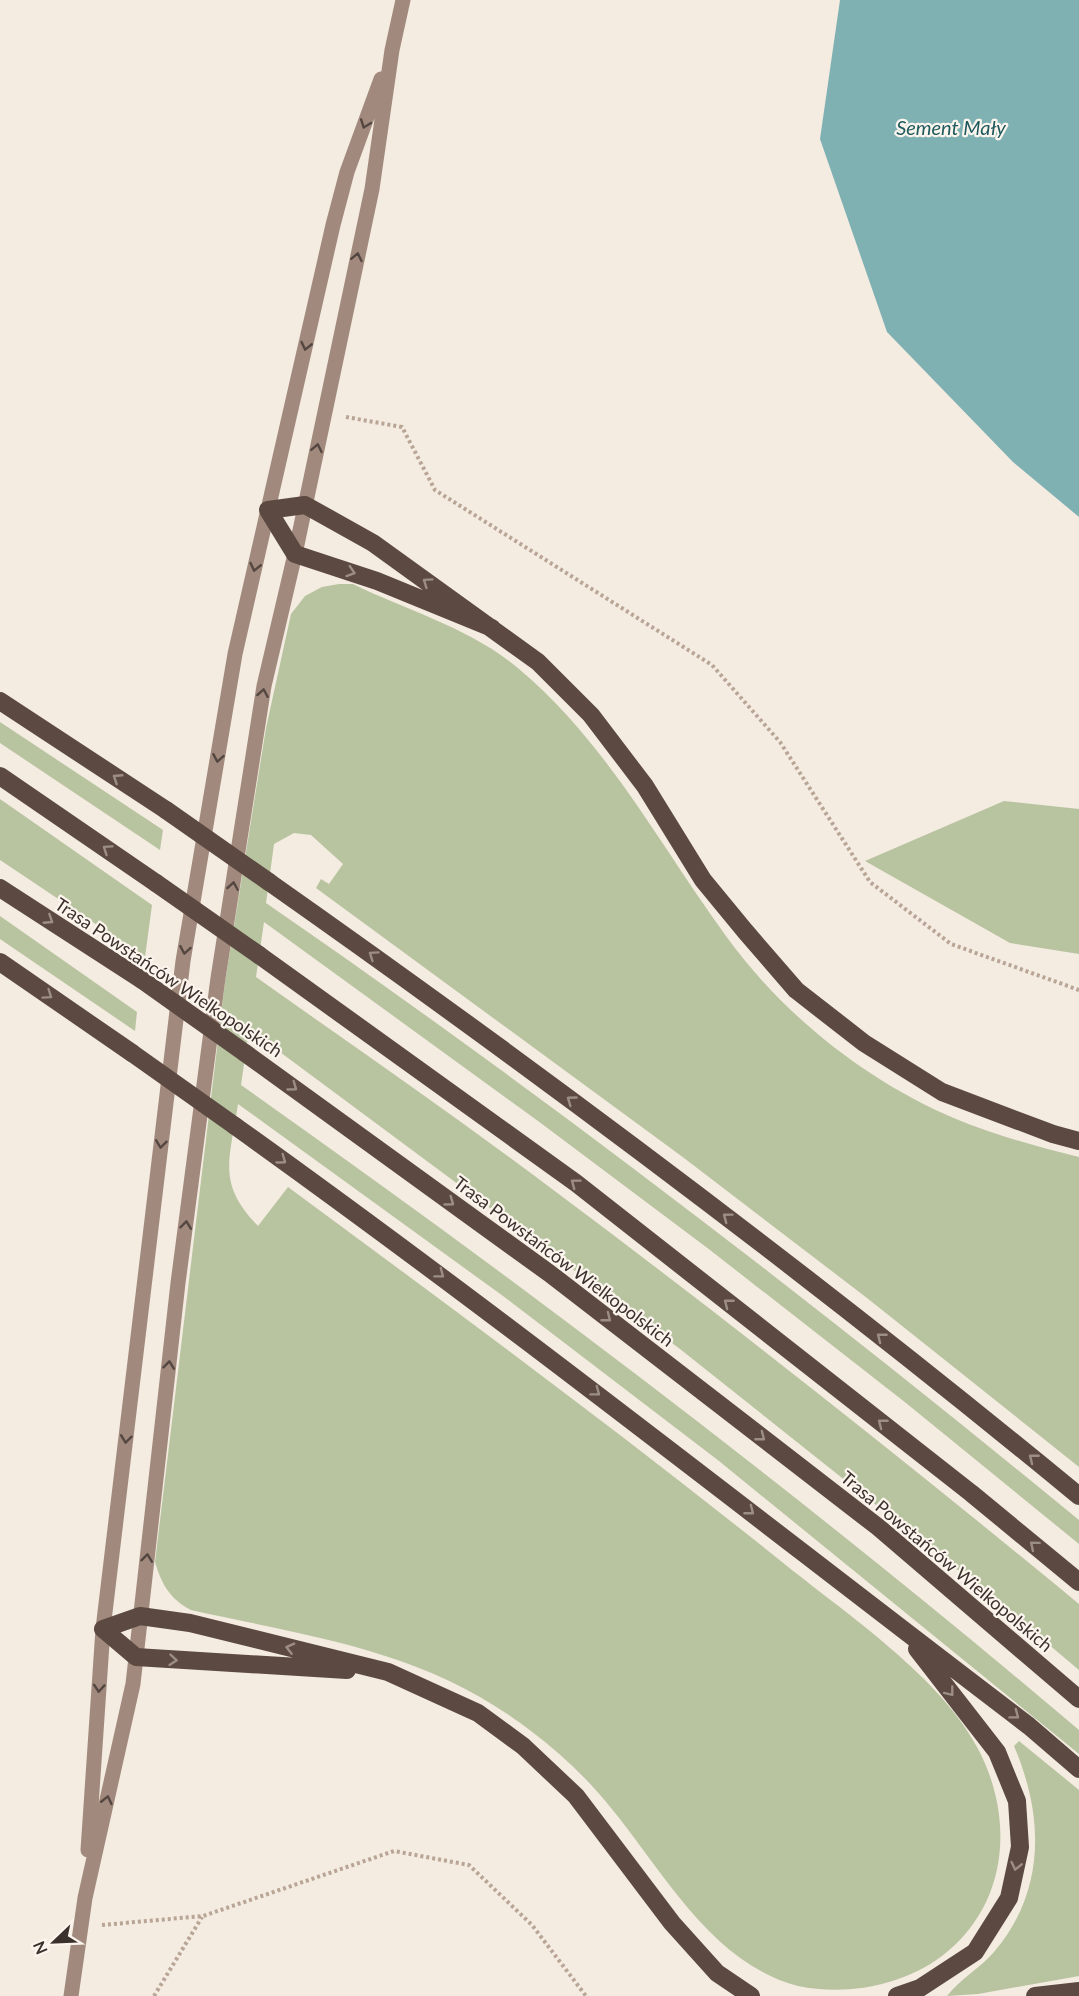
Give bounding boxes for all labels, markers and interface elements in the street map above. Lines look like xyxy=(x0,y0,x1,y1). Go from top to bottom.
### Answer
water label: Sement Mały xyxy=(896,115,1006,139)
one-way arrow xyxy=(359,118,372,129)
one-way arrow xyxy=(350,252,363,262)
one-way arrow xyxy=(300,341,313,351)
one-way arrow xyxy=(310,443,323,453)
one-way arrow xyxy=(249,561,262,571)
one-way arrow xyxy=(345,565,356,577)
one-way arrow xyxy=(423,578,434,589)
one-way arrow xyxy=(256,689,269,699)
one-way arrow xyxy=(212,753,225,763)
one-way arrow xyxy=(113,774,124,785)
one-way arrow xyxy=(103,846,114,857)
one-way arrow xyxy=(226,881,238,891)
street label: Trasa Powstańców Wielkopolskich xyxy=(51,892,287,1062)
one-way arrow xyxy=(42,913,53,924)
one-way arrow xyxy=(179,945,192,955)
one-way arrow xyxy=(369,951,380,962)
one-way arrow xyxy=(42,988,53,999)
one-way arrow xyxy=(286,1080,297,1091)
one-way arrow xyxy=(567,1096,578,1107)
one-way arrow xyxy=(156,1139,168,1148)
one-way arrow xyxy=(276,1153,287,1164)
street label: Trasa Powstańców Wielkopolskich xyxy=(450,1171,678,1351)
one-way arrow xyxy=(570,1179,581,1190)
one-way arrow xyxy=(444,1195,455,1206)
one-way arrow xyxy=(723,1213,734,1224)
one-way arrow xyxy=(179,1220,192,1229)
one-way arrow xyxy=(433,1267,444,1278)
one-way arrow xyxy=(724,1299,735,1310)
one-way arrow xyxy=(600,1311,611,1322)
one-way arrow xyxy=(877,1333,888,1344)
one-way arrow xyxy=(162,1360,175,1369)
one-way arrow xyxy=(589,1384,600,1395)
one-way arrow xyxy=(878,1419,889,1430)
one-way arrow xyxy=(755,1430,766,1441)
one-way arrow xyxy=(120,1435,132,1444)
one-way arrow xyxy=(1029,1455,1040,1466)
street label: Trasa Powstańców Wielkopolskich xyxy=(837,1466,1057,1656)
one-way arrow xyxy=(743,1503,754,1514)
one-way arrow xyxy=(1030,1541,1041,1552)
one-way arrow xyxy=(140,1554,153,1563)
one-way arrow xyxy=(285,1642,295,1655)
one-way arrow xyxy=(168,1653,177,1666)
one-way arrow xyxy=(93,1683,106,1692)
one-way arrow xyxy=(943,1685,954,1696)
one-way arrow xyxy=(1008,1708,1019,1719)
one-way arrow xyxy=(100,1796,113,1806)
one-way arrow xyxy=(1010,1861,1023,1871)
north arrow xyxy=(24,1912,84,1972)
text: N xyxy=(29,1939,51,1957)

